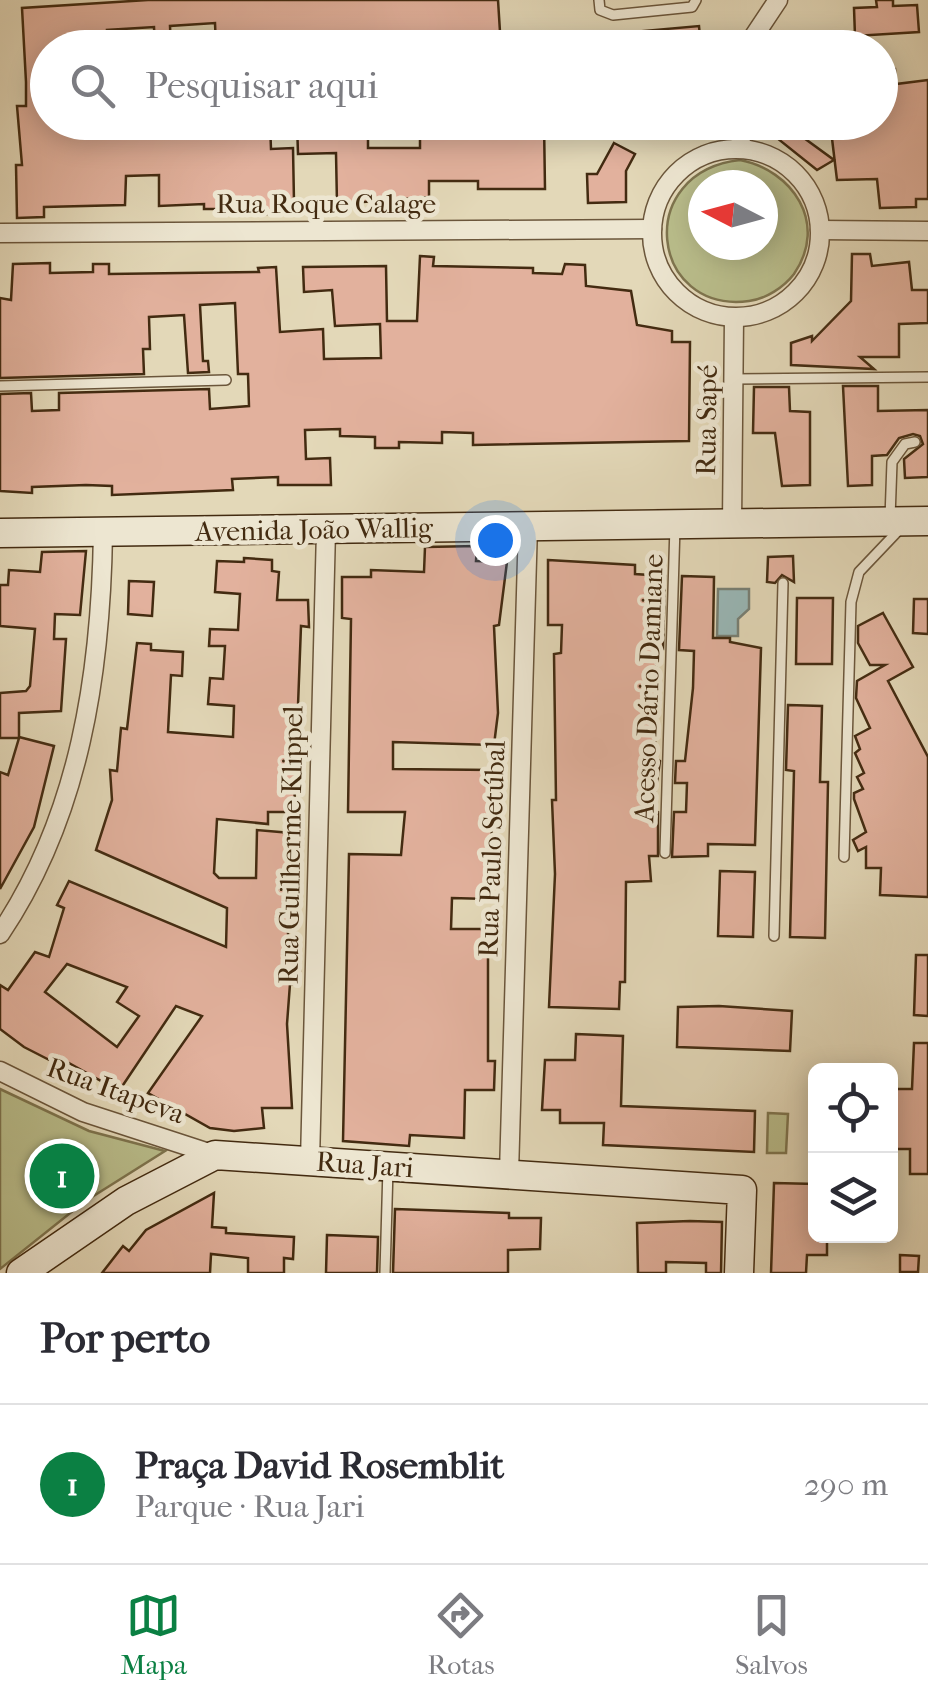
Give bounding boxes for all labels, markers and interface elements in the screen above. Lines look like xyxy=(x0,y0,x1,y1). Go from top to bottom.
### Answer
search box xyxy=(30,30,898,140)
icon: search xyxy=(65,58,120,113)
text: Pesquisar aqui xyxy=(145,63,378,108)
north arrow xyxy=(688,170,778,260)
street label: Rua Roque Calage xyxy=(216,187,436,220)
street label: Rua Sapé xyxy=(689,364,724,476)
street label: Avenida João Wallig xyxy=(194,511,434,548)
your location xyxy=(470,515,521,566)
street label: Acesso Dário Damiane xyxy=(627,553,670,824)
street label: Rua Guilherme Klippel xyxy=(272,705,309,985)
street label: Rua Paulo Setúbal xyxy=(471,740,512,958)
street label: Rua Itapeva xyxy=(43,1050,190,1131)
map controls xyxy=(808,1063,898,1243)
button: locate xyxy=(808,1063,898,1153)
pin: 1 xyxy=(30,1138,94,1214)
street label: Rua Jari xyxy=(315,1145,415,1184)
button: layers xyxy=(808,1153,898,1243)
text: Por perto xyxy=(40,1314,210,1363)
text: Praça David Rosemblit xyxy=(135,1443,504,1488)
text: 1 xyxy=(67,1466,78,1503)
text: 290 m xyxy=(804,1466,888,1503)
text: Parque · Rua Jari xyxy=(135,1488,365,1525)
tab: Mapa xyxy=(120,1588,187,1681)
tab: Rotas xyxy=(427,1588,495,1681)
tab: Salvos xyxy=(735,1588,808,1681)

